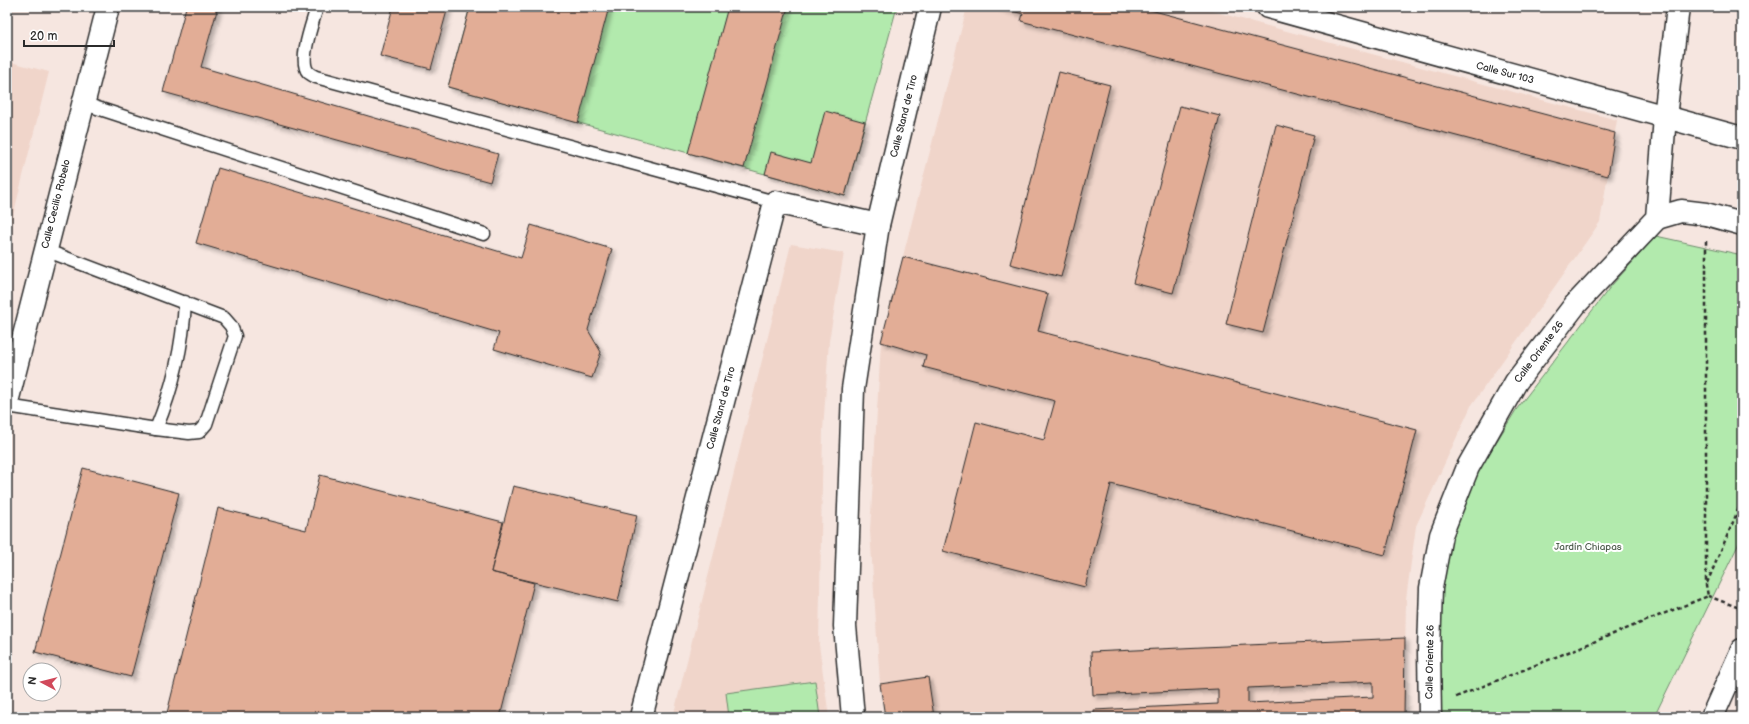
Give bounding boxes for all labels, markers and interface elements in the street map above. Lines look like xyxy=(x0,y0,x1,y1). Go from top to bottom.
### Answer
scale bar xyxy=(24,22,114,48)
text: 20 m xyxy=(30,29,57,44)
street label: Calle Sur 103 xyxy=(1475,60,1535,86)
street label: Calle Stand de Tiro xyxy=(888,73,920,159)
street label: Calle Cecilio Robelo xyxy=(39,158,73,250)
street label: Calle Oriente 26 xyxy=(1512,319,1566,385)
street label: Calle Stand de Tiro xyxy=(704,365,738,451)
park label: Jardín Chiapas xyxy=(1554,541,1622,553)
street label: Calle Oriente 26 xyxy=(1423,625,1437,699)
north arrow xyxy=(22,662,62,702)
text: N xyxy=(26,676,40,686)

